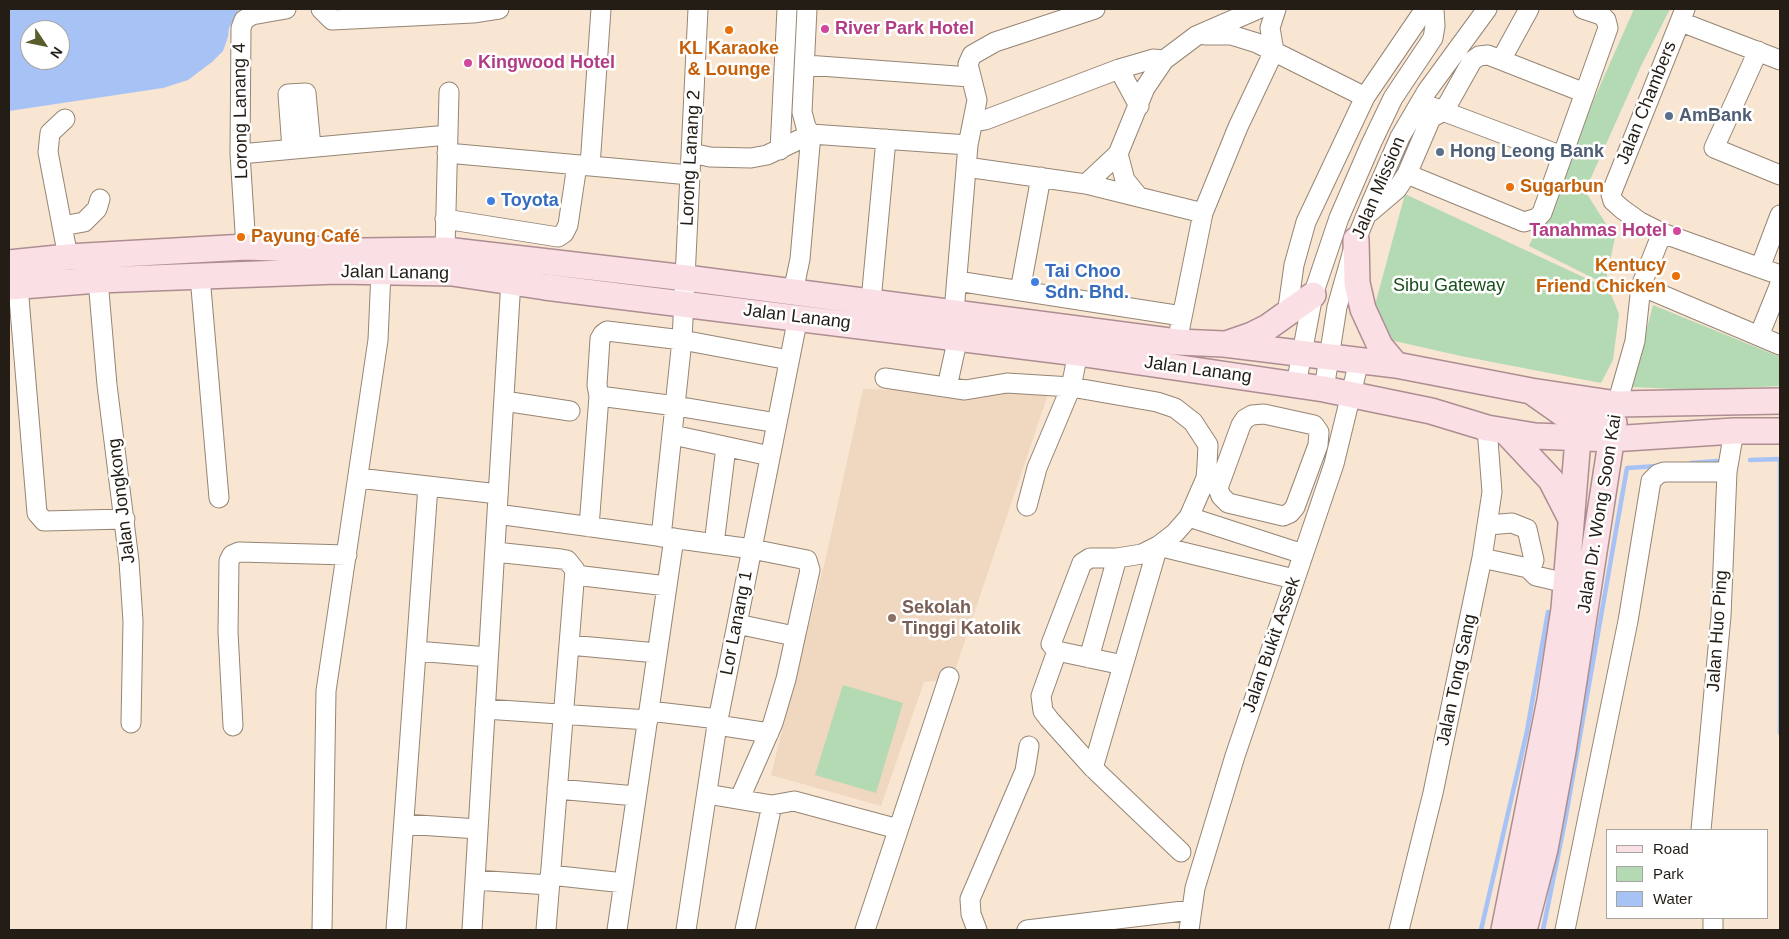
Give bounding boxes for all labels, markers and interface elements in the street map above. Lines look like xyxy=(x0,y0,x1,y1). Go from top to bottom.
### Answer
place label: River Park Hotel xyxy=(835,18,974,40)
north arrow xyxy=(20,20,70,70)
marker: River Park Hotel xyxy=(819,23,831,35)
marker: KL Karaoke & Lounge xyxy=(723,24,735,36)
place label: KL Karaoke & Lounge xyxy=(679,38,779,80)
street label: Jalan Chambers xyxy=(1612,38,1682,168)
street label: Lorong Lanang 4 xyxy=(229,43,253,179)
text: N xyxy=(47,44,66,61)
place label: Kingwood Hotel xyxy=(478,52,615,74)
marker: Kingwood Hotel xyxy=(462,57,474,69)
street label: Lorong Lanang 2 xyxy=(677,89,705,227)
place label: AmBank xyxy=(1679,105,1752,127)
marker: AmBank xyxy=(1663,110,1675,122)
street label: Jalan Mission xyxy=(1348,134,1410,242)
place label: Hong Leong Bank xyxy=(1450,141,1604,163)
marker: Hong Leong Bank xyxy=(1434,146,1446,158)
place label: Sugarbun xyxy=(1520,176,1604,198)
marker: Sugarbun xyxy=(1504,181,1516,193)
place label: Toyota xyxy=(501,190,559,212)
marker: Toyota xyxy=(485,195,497,207)
place label: Tanahmas Hotel xyxy=(1529,220,1667,242)
marker: Tanahmas Hotel xyxy=(1671,225,1683,237)
place label: Payung Café xyxy=(251,226,360,248)
marker: Payung Café xyxy=(235,231,247,243)
place label: Kentucy Friend Chicken xyxy=(1536,255,1666,298)
street label: Jalan Lanang xyxy=(341,261,449,285)
place label: Tai Choo Sdn. Bhd. xyxy=(1045,261,1129,304)
marker: Kentucy Friend Chicken xyxy=(1670,270,1682,282)
park label: Sibu Gateway xyxy=(1393,275,1505,297)
marker: Tai Choo Sdn. Bhd. xyxy=(1029,276,1041,288)
street label: Jalan Lanang xyxy=(742,300,852,334)
street label: Jalan Lanang xyxy=(1143,352,1253,388)
street label: Jalan Dr. Wong Soon Kai xyxy=(1574,413,1626,615)
street label: Jalan Jongkong xyxy=(104,437,140,565)
street label: Lor Lanang 1 xyxy=(716,569,758,677)
street label: Jalan Huo Ping xyxy=(1703,569,1733,693)
street label: Jalan Bukit Assek xyxy=(1239,574,1305,716)
place label: Sekolah Tinggi Katolik xyxy=(902,597,1021,640)
marker: Sekolah Tinggi Katolik xyxy=(886,612,898,624)
street label: Jalan Tong Sang xyxy=(1432,612,1482,748)
legend xyxy=(1606,829,1769,919)
text: Road xyxy=(1653,840,1689,857)
text: Park xyxy=(1653,865,1684,882)
text: Water xyxy=(1653,890,1692,907)

